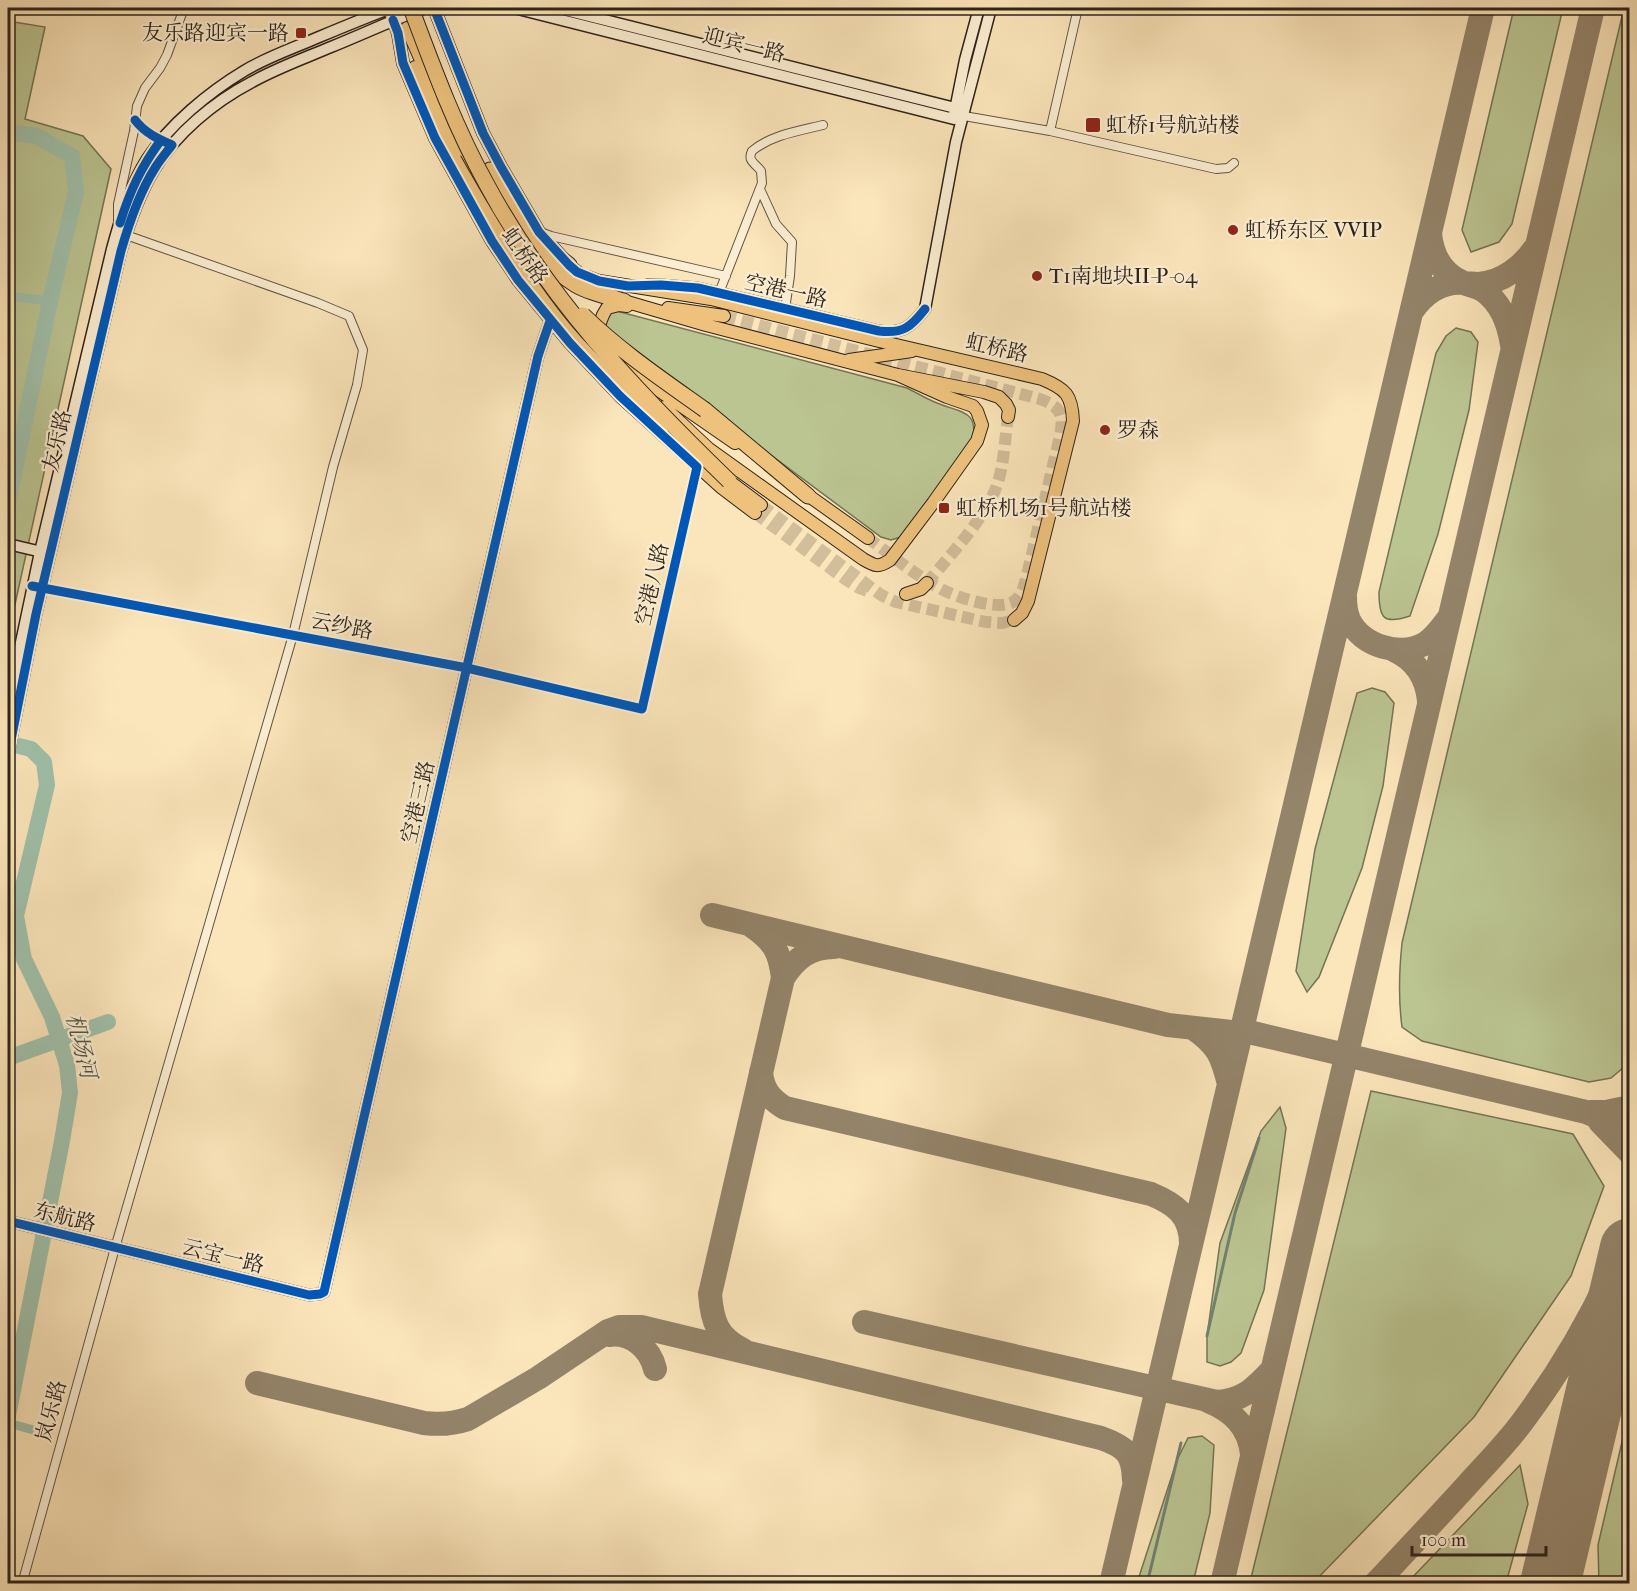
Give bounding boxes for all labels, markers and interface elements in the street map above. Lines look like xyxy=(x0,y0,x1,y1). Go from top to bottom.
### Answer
place label: 友乐路迎宾一路 xyxy=(142,21,289,45)
street label: 迎宾一路 xyxy=(700,23,788,67)
marker: 友乐路迎宾一路 xyxy=(294,26,308,40)
place label: 虹桥1号航站楼 xyxy=(1106,113,1240,137)
marker: 虹桥1号航站楼 xyxy=(1084,116,1102,134)
place label: 虹桥东区 VVIP xyxy=(1245,218,1382,242)
street label: 虹桥路 xyxy=(497,223,553,289)
marker: 虹桥东区 VVIP xyxy=(1226,223,1240,237)
place label: T1南地块II-P-04 xyxy=(1049,264,1198,288)
marker: T1南地块II-P-04 xyxy=(1030,269,1044,283)
street label: 空港一路 xyxy=(742,270,830,312)
street label: 虹桥路 xyxy=(964,329,1030,367)
street label: 友乐路 xyxy=(38,408,76,474)
place label: 罗森 xyxy=(1117,418,1159,442)
marker: 罗森 xyxy=(1098,423,1112,437)
place label: 虹桥机场1号航站楼 xyxy=(956,496,1132,520)
marker: 虹桥机场1号航站楼 xyxy=(937,501,951,515)
street label: 空港八路 xyxy=(631,540,673,628)
street label: 云纱路 xyxy=(309,608,375,644)
street label: 空港三路 xyxy=(397,758,439,846)
water label: 机场河 xyxy=(60,1011,103,1085)
street label: 东航路 xyxy=(32,1198,98,1236)
street label: 云宝一路 xyxy=(179,1234,267,1278)
street label: 岚乐路 xyxy=(31,1377,71,1445)
scale bar xyxy=(1412,1519,1546,1557)
text: 100 m xyxy=(1421,1530,1466,1551)

